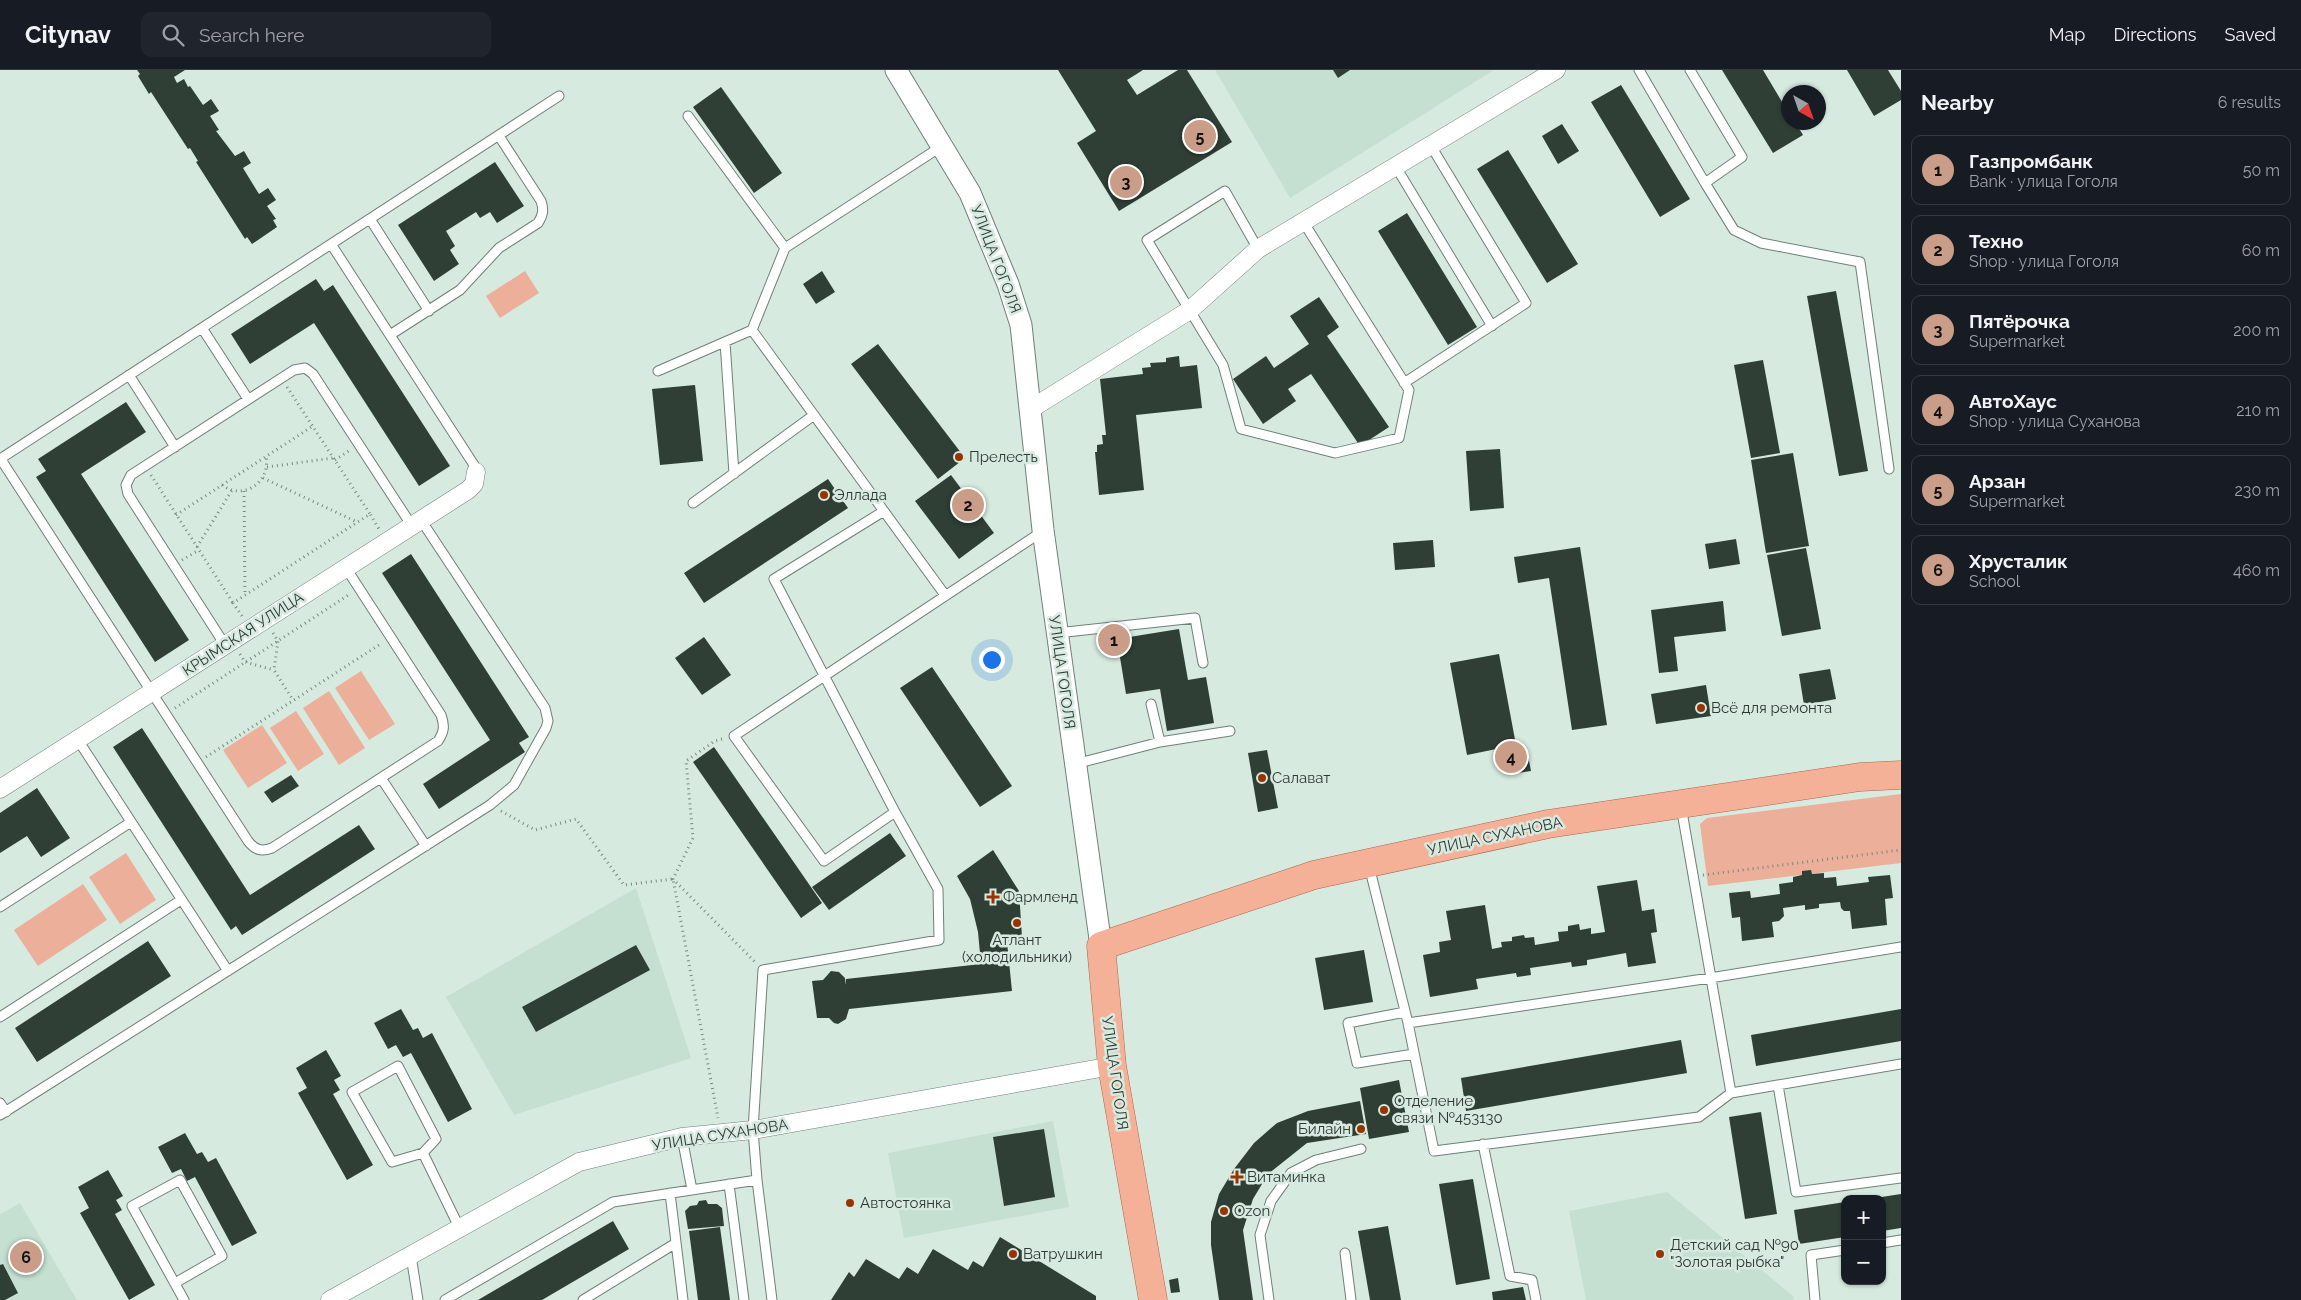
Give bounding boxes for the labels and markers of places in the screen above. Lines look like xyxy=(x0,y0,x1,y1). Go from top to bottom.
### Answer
pin: 5 xyxy=(1184,117,1216,155)
pin: 3 xyxy=(1110,163,1142,201)
place label: Прелесть xyxy=(969,448,1038,466)
marker: Прелесть xyxy=(953,451,965,463)
place label: Эллада xyxy=(834,486,887,504)
pin: 2 xyxy=(952,486,984,524)
marker: Эллада xyxy=(818,489,830,501)
pin: 1 xyxy=(1098,621,1130,659)
place label: Всё для ремонта xyxy=(1711,699,1832,717)
marker: Всё для ремонта xyxy=(1695,702,1707,714)
pin: 4 xyxy=(1495,738,1527,776)
place label: Салават xyxy=(1272,769,1330,787)
marker: Салават xyxy=(1256,772,1268,784)
place label: Фармленд xyxy=(1003,888,1078,906)
marker: Фармленд xyxy=(987,891,999,903)
marker: Атлант (холодильники) xyxy=(1011,917,1023,929)
place label: Атлант (холодильники) xyxy=(962,931,1072,966)
place label: Отделение связи №453130 xyxy=(1394,1092,1503,1127)
marker: Отделение связи №453130 xyxy=(1378,1104,1390,1116)
place label: Билайн xyxy=(1298,1120,1351,1138)
marker: Билайн xyxy=(1355,1123,1367,1135)
place label: Витаминка xyxy=(1247,1168,1325,1186)
marker: Витаминка xyxy=(1231,1171,1243,1183)
place label: Автостоянка xyxy=(860,1194,951,1212)
marker: Автостоянка xyxy=(844,1197,856,1209)
place label: Ozon xyxy=(1234,1202,1270,1220)
marker: Ozon xyxy=(1218,1205,1230,1217)
place label: Детский сад №90 "Золотая рыбка" xyxy=(1670,1236,1799,1271)
pin: 6 xyxy=(10,1238,42,1276)
place label: Ватрушкин xyxy=(1023,1245,1103,1263)
marker: Ватрушкин xyxy=(1007,1248,1019,1260)
marker: Детский сад №90 "Золотая рыбка" xyxy=(1654,1248,1666,1260)

